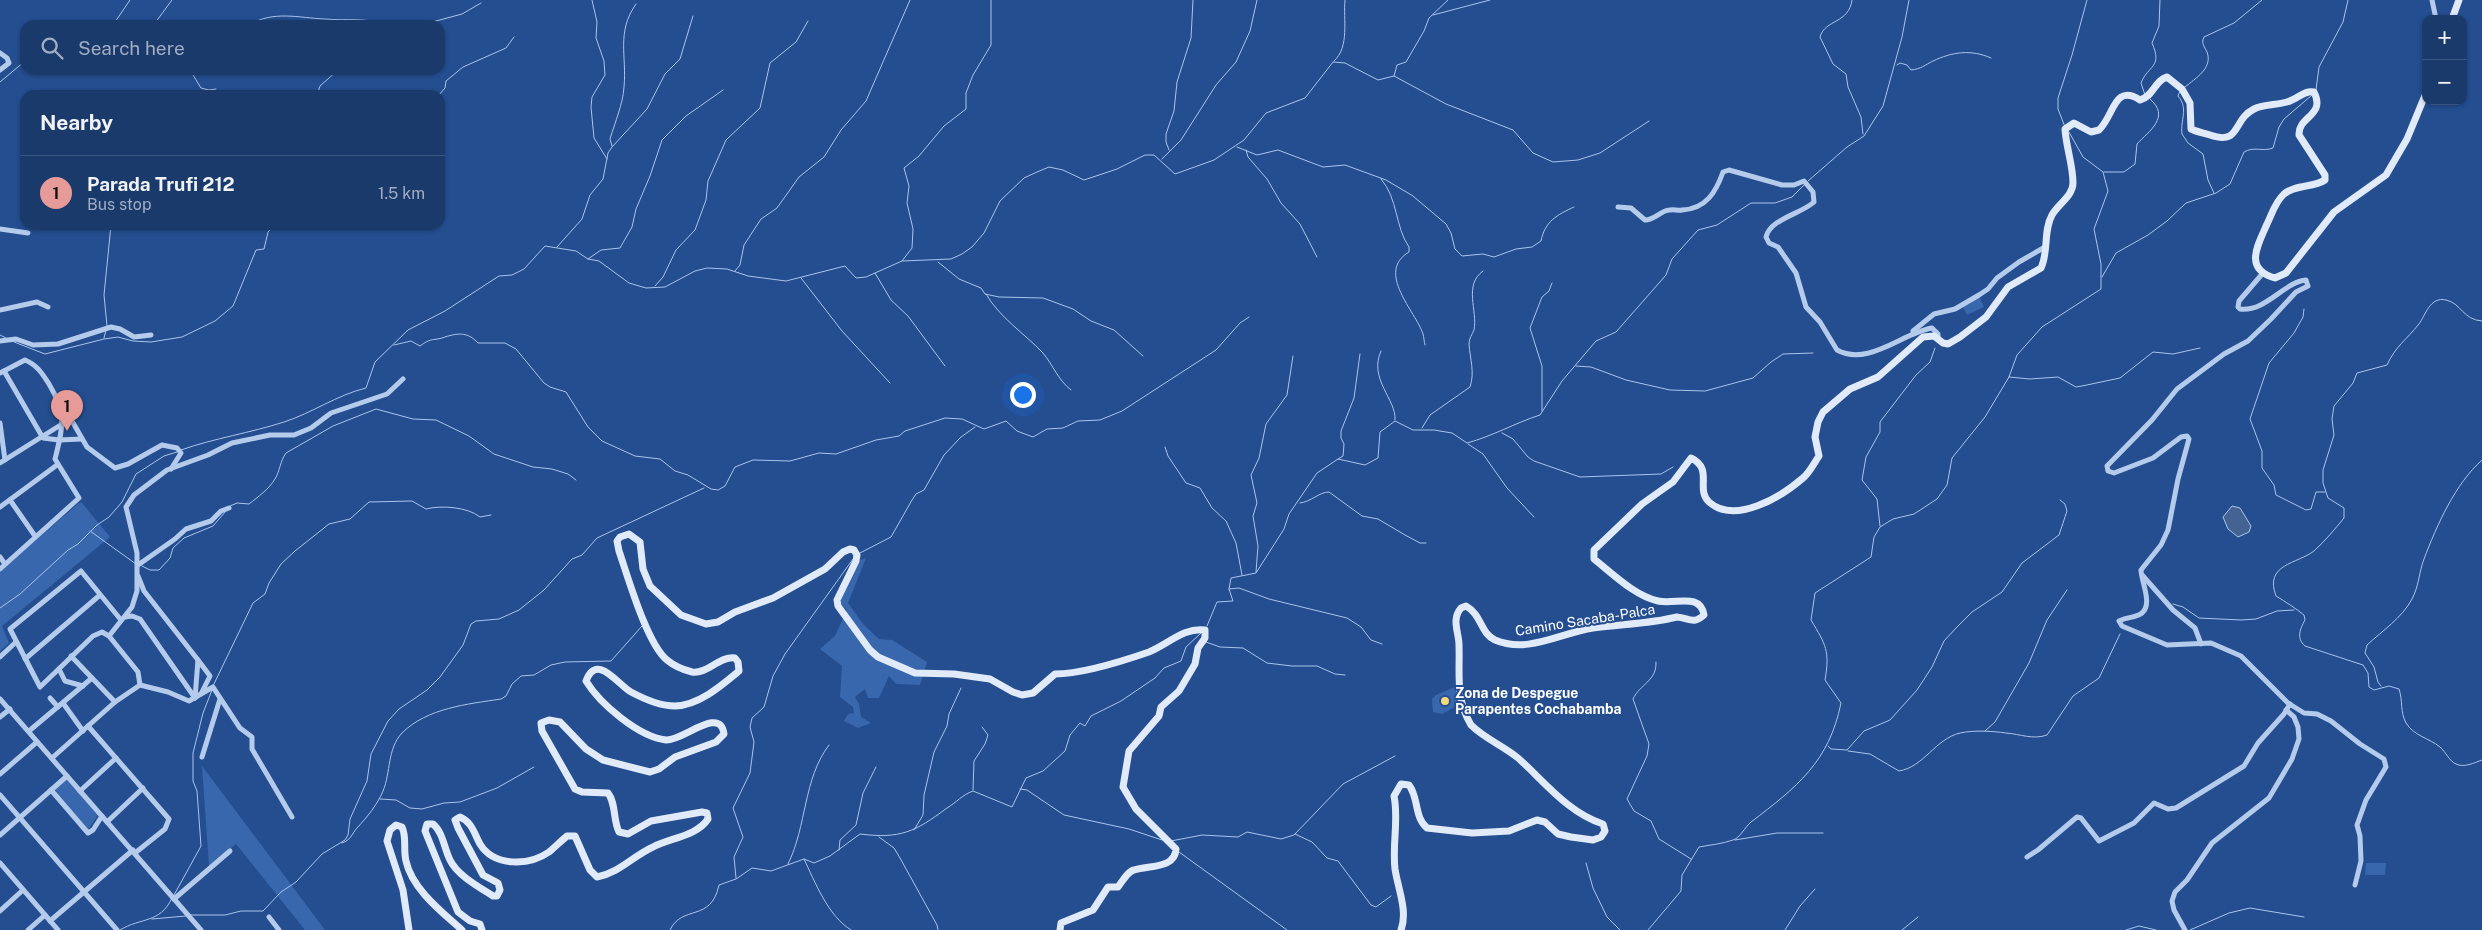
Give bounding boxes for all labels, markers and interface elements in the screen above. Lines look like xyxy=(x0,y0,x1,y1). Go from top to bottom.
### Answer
map controls xyxy=(2422,15,2467,105)
button: + xyxy=(2422,15,2467,60)
search box xyxy=(20,20,445,75)
icon: search xyxy=(38,34,66,62)
text: Search here xyxy=(78,37,185,59)
button: − xyxy=(2422,60,2467,105)
text: Nearby xyxy=(40,110,113,135)
text: Parada Trufi 212 xyxy=(87,173,235,195)
text: 1 xyxy=(53,184,59,203)
text: 1.5 km xyxy=(378,184,425,203)
text: Bus stop xyxy=(87,195,151,214)
your location xyxy=(1010,382,1036,408)
pin: 1 xyxy=(51,390,83,431)
street label: Camino Sacaba-Palca xyxy=(1514,601,1656,639)
place label: Zona de Despegue Parapentes Cochabamba xyxy=(1455,685,1621,717)
marker: Zona de Despegue Parapentes Cochabamba xyxy=(1439,695,1451,707)

